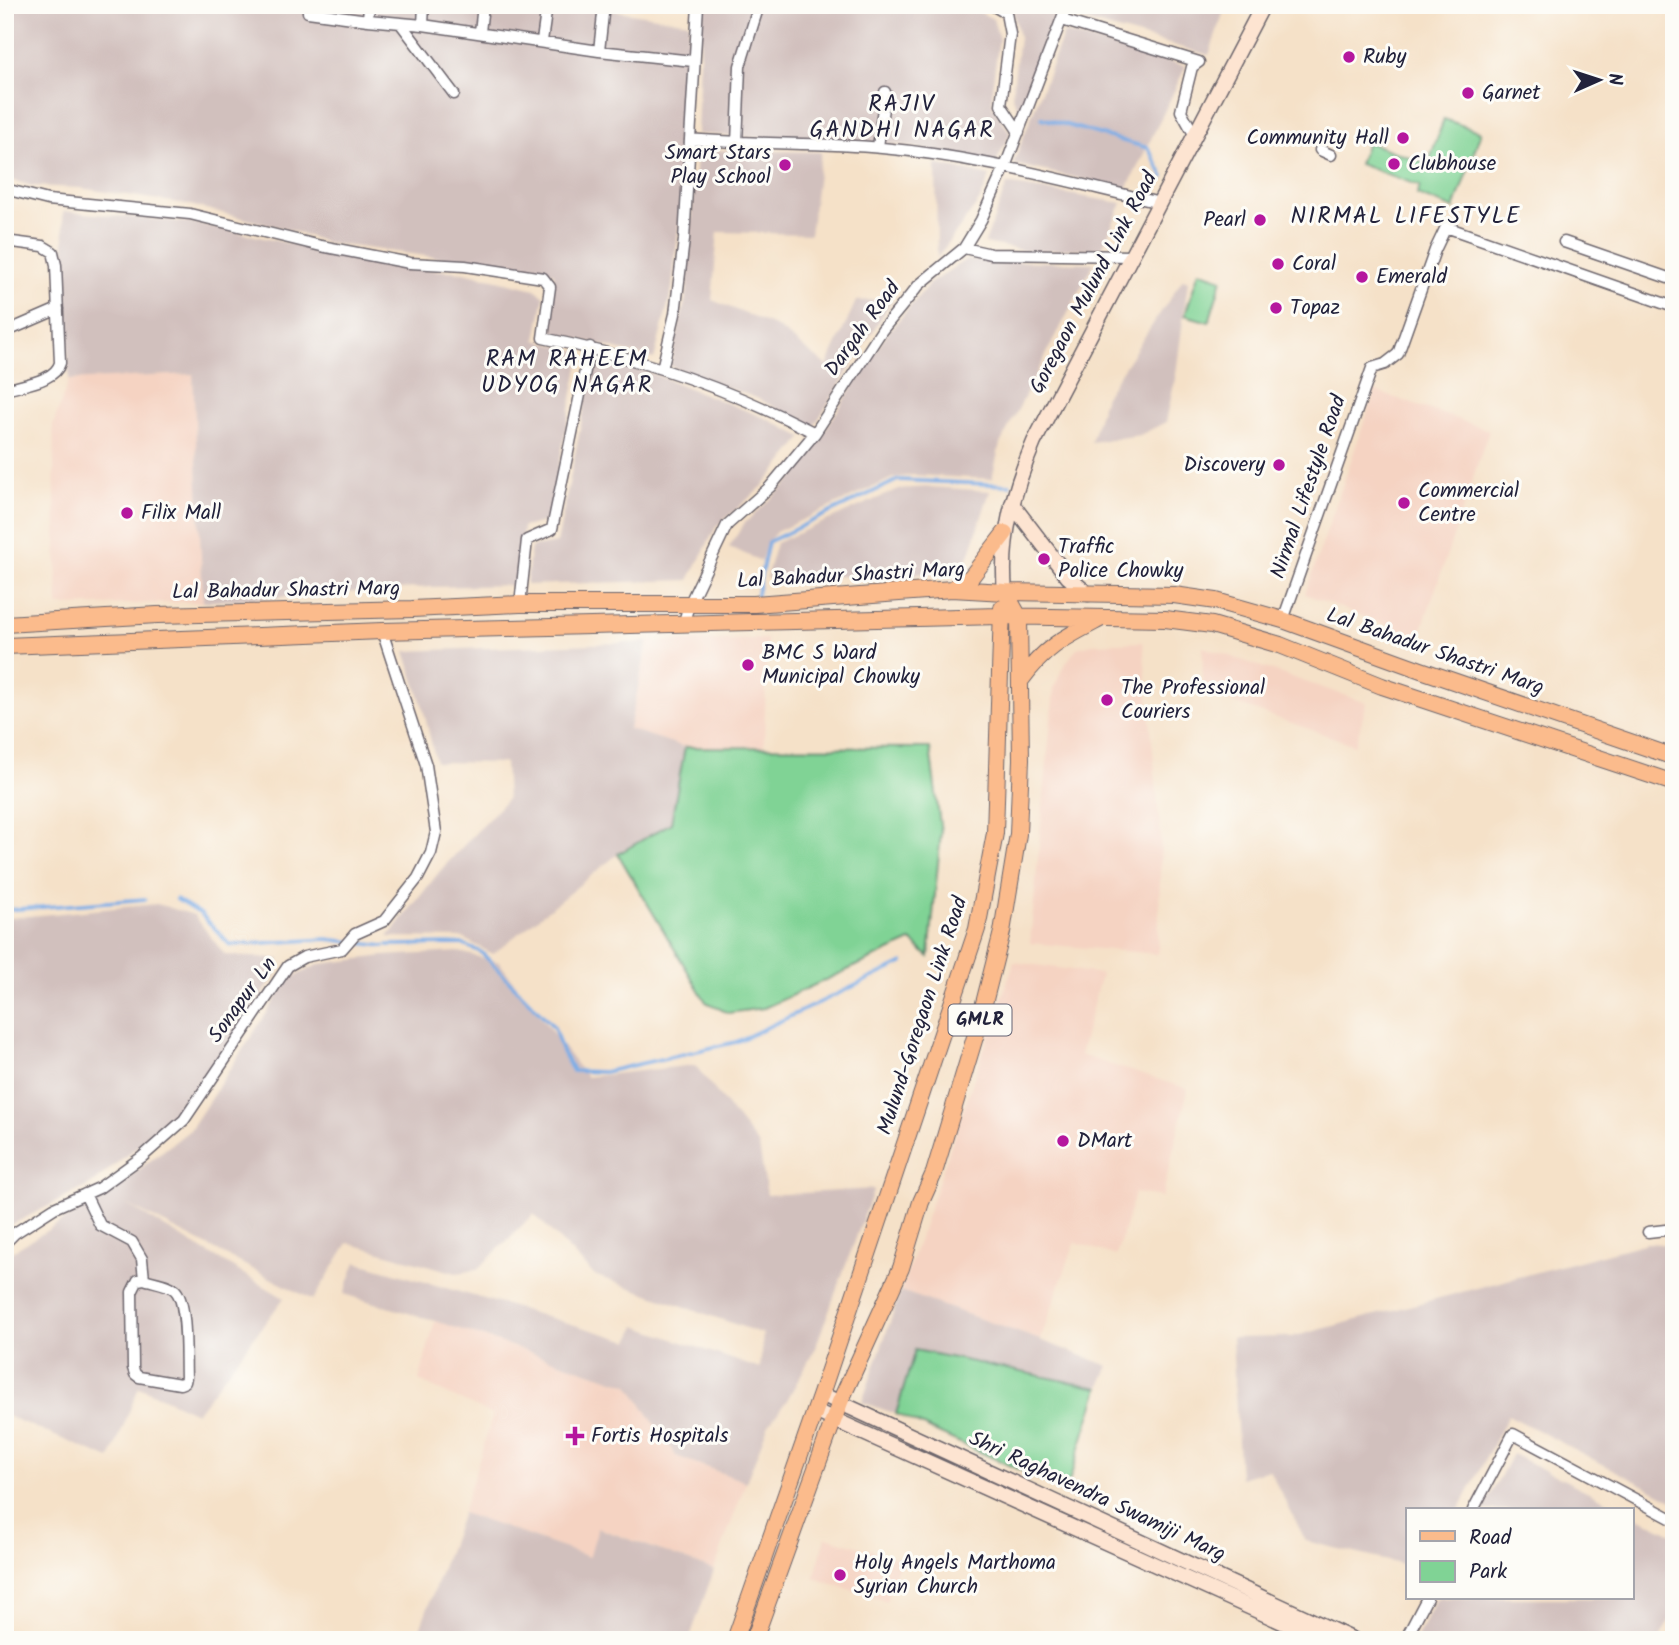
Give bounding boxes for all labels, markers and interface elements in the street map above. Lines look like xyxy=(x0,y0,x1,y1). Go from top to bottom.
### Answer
place label: Ruby xyxy=(1363,41,1406,74)
north arrow xyxy=(1564,46,1634,116)
marker: Ruby xyxy=(1341,49,1357,65)
text: N xyxy=(1599,72,1629,86)
place label: Garnet xyxy=(1482,77,1541,110)
marker: Garnet xyxy=(1460,85,1476,101)
district label: RAJIV GANDHI NAGAR xyxy=(809,87,995,149)
place label: Community Hall xyxy=(1247,122,1389,155)
marker: Community Hall xyxy=(1395,130,1411,146)
place label: Smart Stars Play School xyxy=(665,137,771,194)
place label: Clubhouse xyxy=(1408,148,1497,181)
marker: Clubhouse xyxy=(1386,156,1402,172)
marker: Smart Stars Play School xyxy=(777,157,793,173)
street label: Goregaon Mulund Link Road xyxy=(1021,165,1167,400)
district label: NIRMAL LIFESTYLE xyxy=(1291,199,1521,235)
place label: Pearl xyxy=(1203,204,1246,237)
marker: Pearl xyxy=(1252,212,1268,228)
place label: Coral xyxy=(1292,248,1336,281)
marker: Coral xyxy=(1270,256,1286,272)
place label: Emerald xyxy=(1376,261,1447,294)
marker: Emerald xyxy=(1354,269,1370,285)
street label: Dargah Road xyxy=(817,274,910,384)
place label: Topaz xyxy=(1290,292,1340,325)
marker: Topaz xyxy=(1268,300,1284,316)
district label: RAM RAHEEM UDYOG NAGAR xyxy=(481,342,653,404)
street label: Nirmal Lifestyle Road xyxy=(1262,390,1356,583)
place label: Discovery xyxy=(1184,449,1265,482)
marker: Discovery xyxy=(1271,457,1287,473)
place label: Commercial Centre xyxy=(1418,475,1519,532)
marker: Commercial Centre xyxy=(1396,495,1412,511)
place label: Filix Mall xyxy=(141,497,221,530)
marker: Filix Mall xyxy=(119,505,135,521)
place label: Traffic Police Chowky xyxy=(1058,531,1184,588)
marker: Traffic Police Chowky xyxy=(1036,551,1052,567)
street label: Lal Bahadur Shastri Marg xyxy=(736,554,966,598)
street label: Lal Bahadur Shastri Marg xyxy=(172,573,400,609)
street label: Lal Bahadur Shastri Marg xyxy=(1322,599,1548,705)
place label: BMC S Ward Municipal Chowky xyxy=(762,637,920,694)
marker: BMC S Ward Municipal Chowky xyxy=(740,657,756,673)
place label: The Professional Couriers xyxy=(1121,672,1265,729)
marker: The Professional Couriers xyxy=(1099,692,1115,708)
street label: Mulund-Goregaon Link Road xyxy=(869,892,977,1139)
street label: Sonapur Ln xyxy=(200,950,286,1050)
road number: GMLR xyxy=(948,1004,1012,1036)
place label: DMart xyxy=(1077,1125,1133,1158)
marker: DMart xyxy=(1055,1133,1071,1149)
place label: Fortis Hospitals xyxy=(591,1420,729,1453)
street label: Shri Raghavendra Swamiji Marg xyxy=(963,1423,1231,1571)
marker: Fortis Hospitals xyxy=(565,1426,585,1446)
legend xyxy=(1406,1508,1634,1600)
text: Road xyxy=(1469,1522,1512,1555)
place label: Holy Angels Marthoma Syrian Church xyxy=(854,1547,1056,1604)
text: Park xyxy=(1469,1556,1507,1589)
marker: Holy Angels Marthoma Syrian Church xyxy=(832,1567,848,1583)

